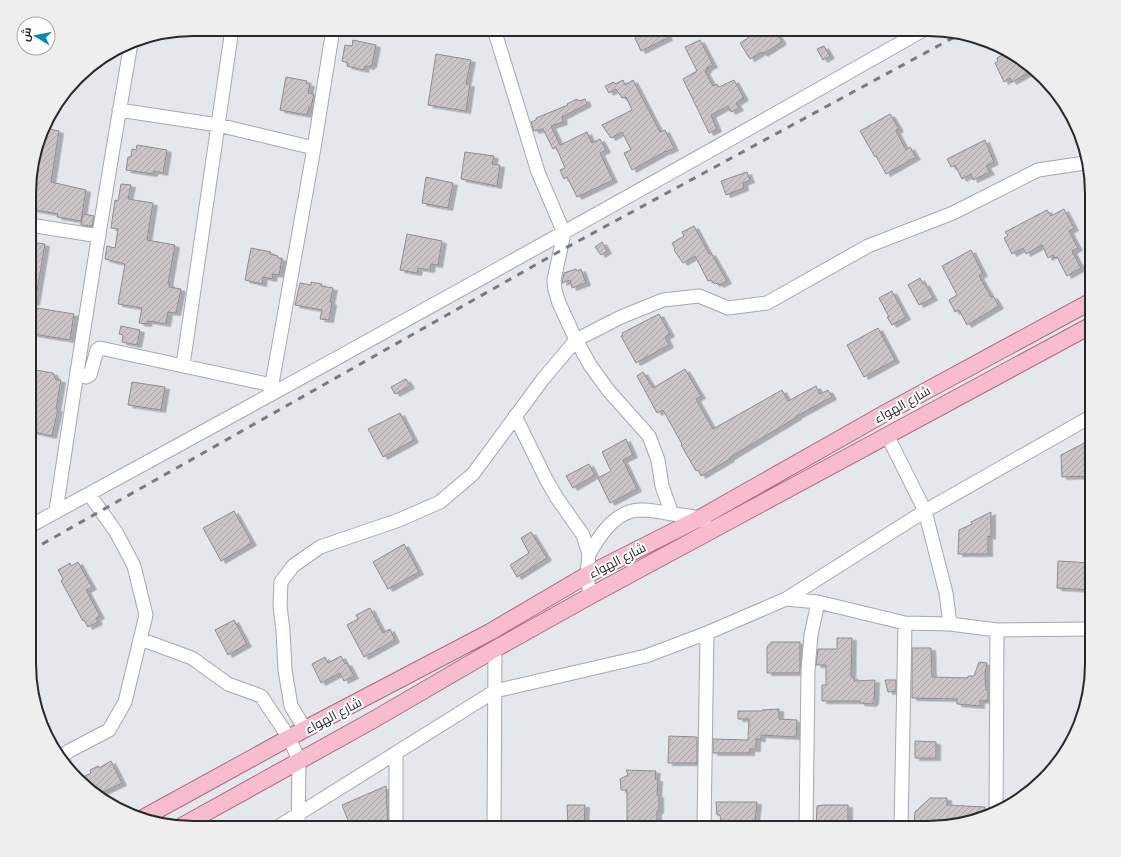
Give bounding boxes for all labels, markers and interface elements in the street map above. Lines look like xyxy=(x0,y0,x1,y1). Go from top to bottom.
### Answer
north arrow xyxy=(16,16,56,56)
text: ش xyxy=(19,26,34,42)
street label: شارع الهواء xyxy=(872,383,933,427)
street label: شارع الهواء xyxy=(586,540,649,582)
street label: شارع الهواء xyxy=(302,694,365,737)

